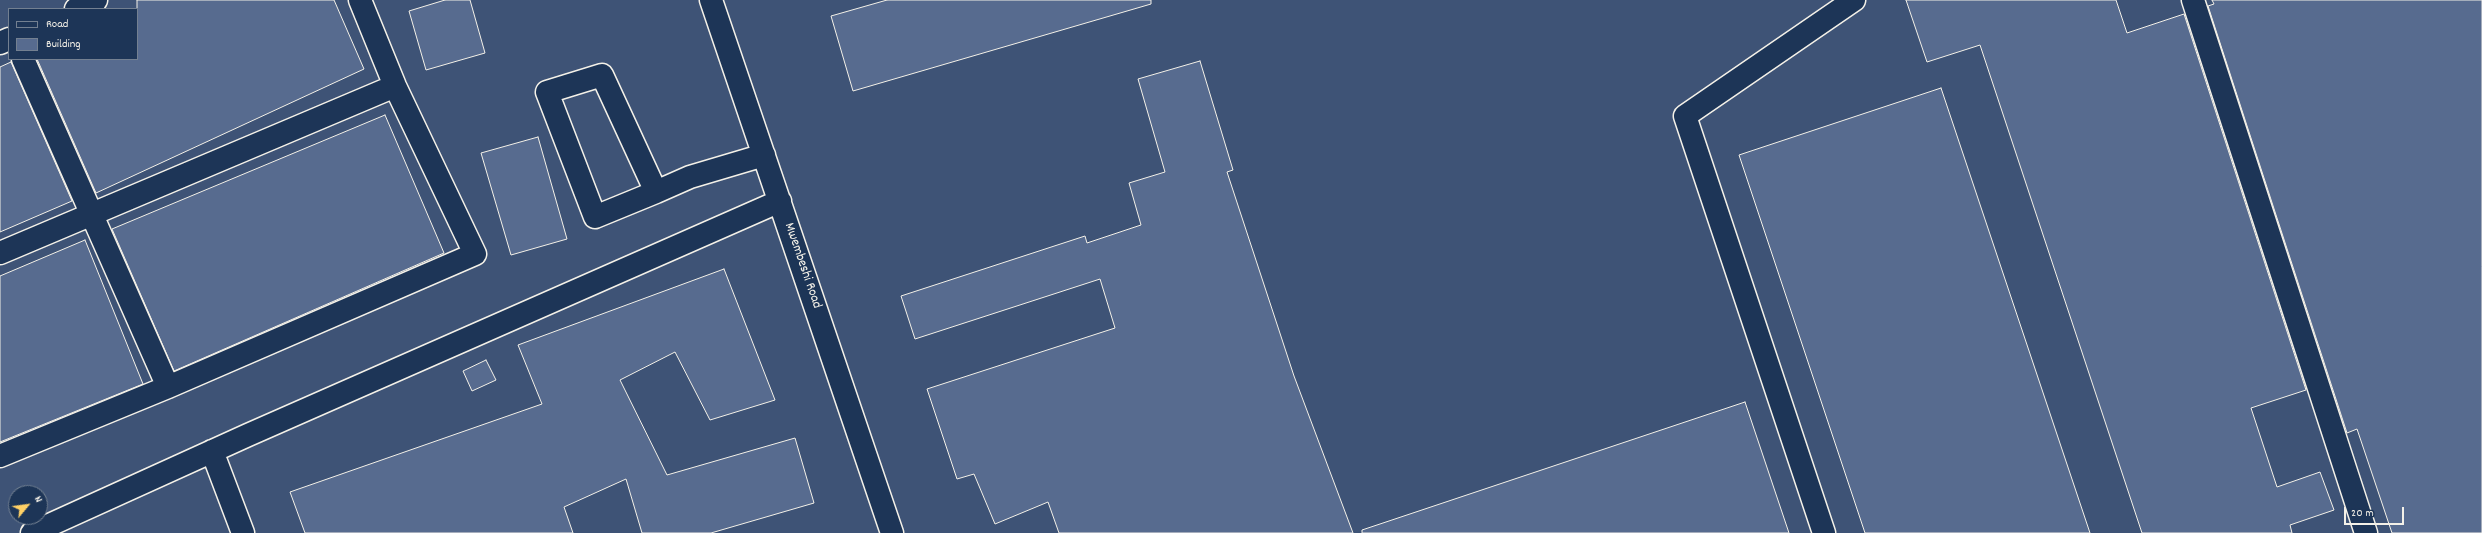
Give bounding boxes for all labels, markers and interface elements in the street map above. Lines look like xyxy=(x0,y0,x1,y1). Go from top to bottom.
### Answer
legend xyxy=(8,8,138,60)
text: Road xyxy=(46,16,68,33)
text: Building xyxy=(46,36,81,53)
street label: Mwembeshi Road xyxy=(779,221,825,311)
north arrow xyxy=(8,485,48,525)
text: N xyxy=(29,493,46,506)
scale bar xyxy=(2346,499,2406,525)
text: 20 m xyxy=(2351,505,2374,522)

